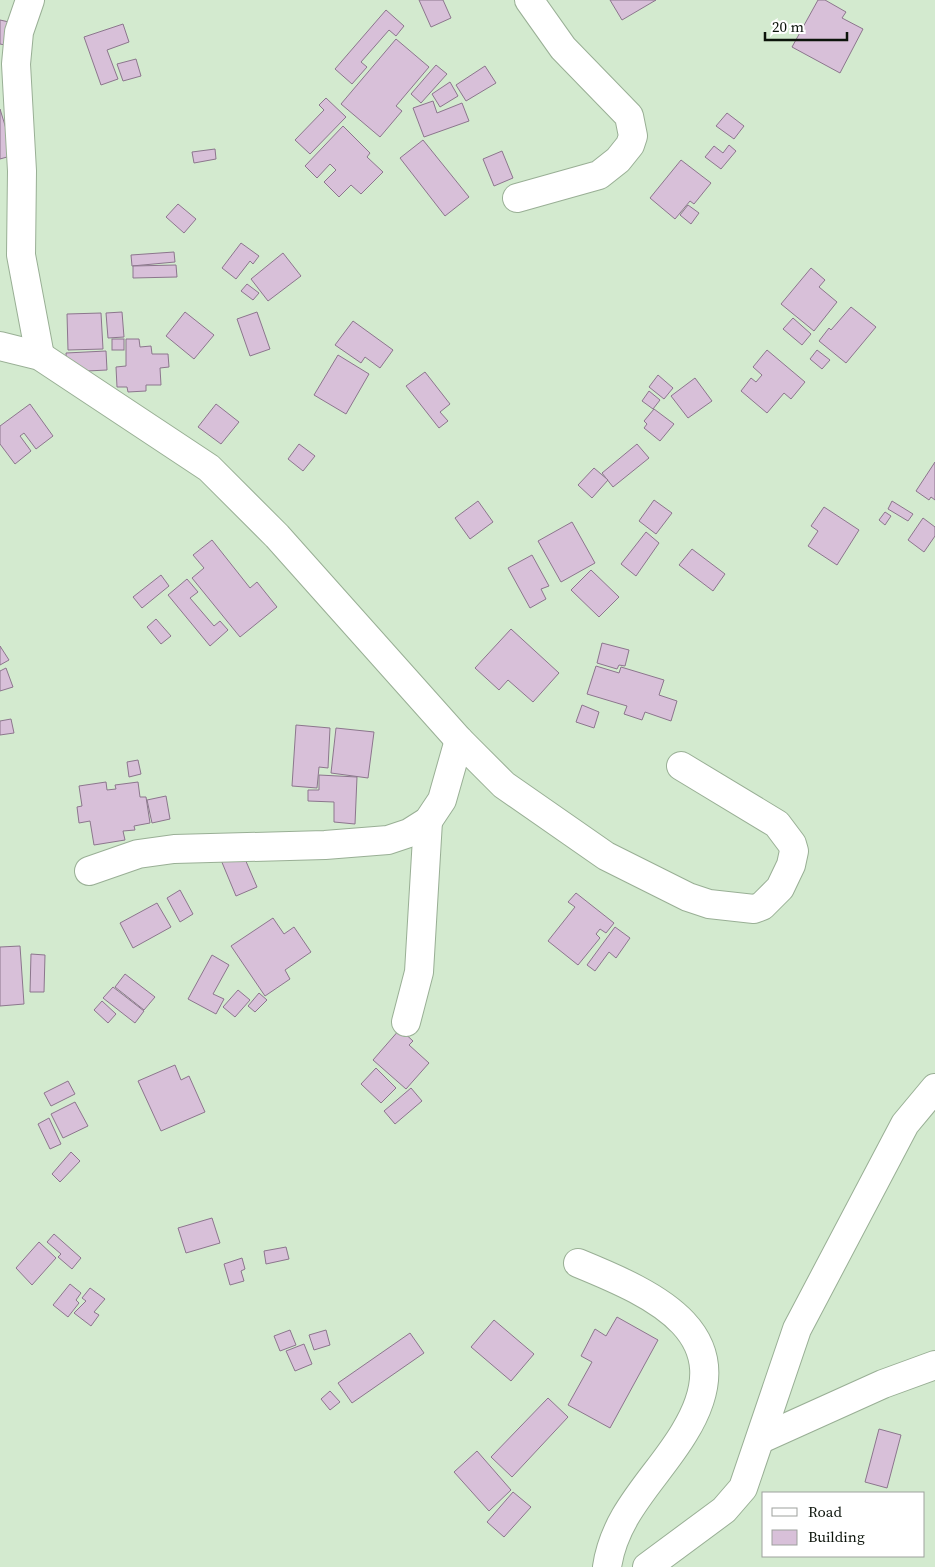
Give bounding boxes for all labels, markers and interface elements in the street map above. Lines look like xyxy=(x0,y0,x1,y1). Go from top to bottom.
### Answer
scale bar xyxy=(765,10,848,42)
text: 20 m xyxy=(772,16,804,37)
legend xyxy=(762,1492,925,1557)
text: Road xyxy=(808,1501,842,1522)
text: Building xyxy=(808,1526,865,1547)

